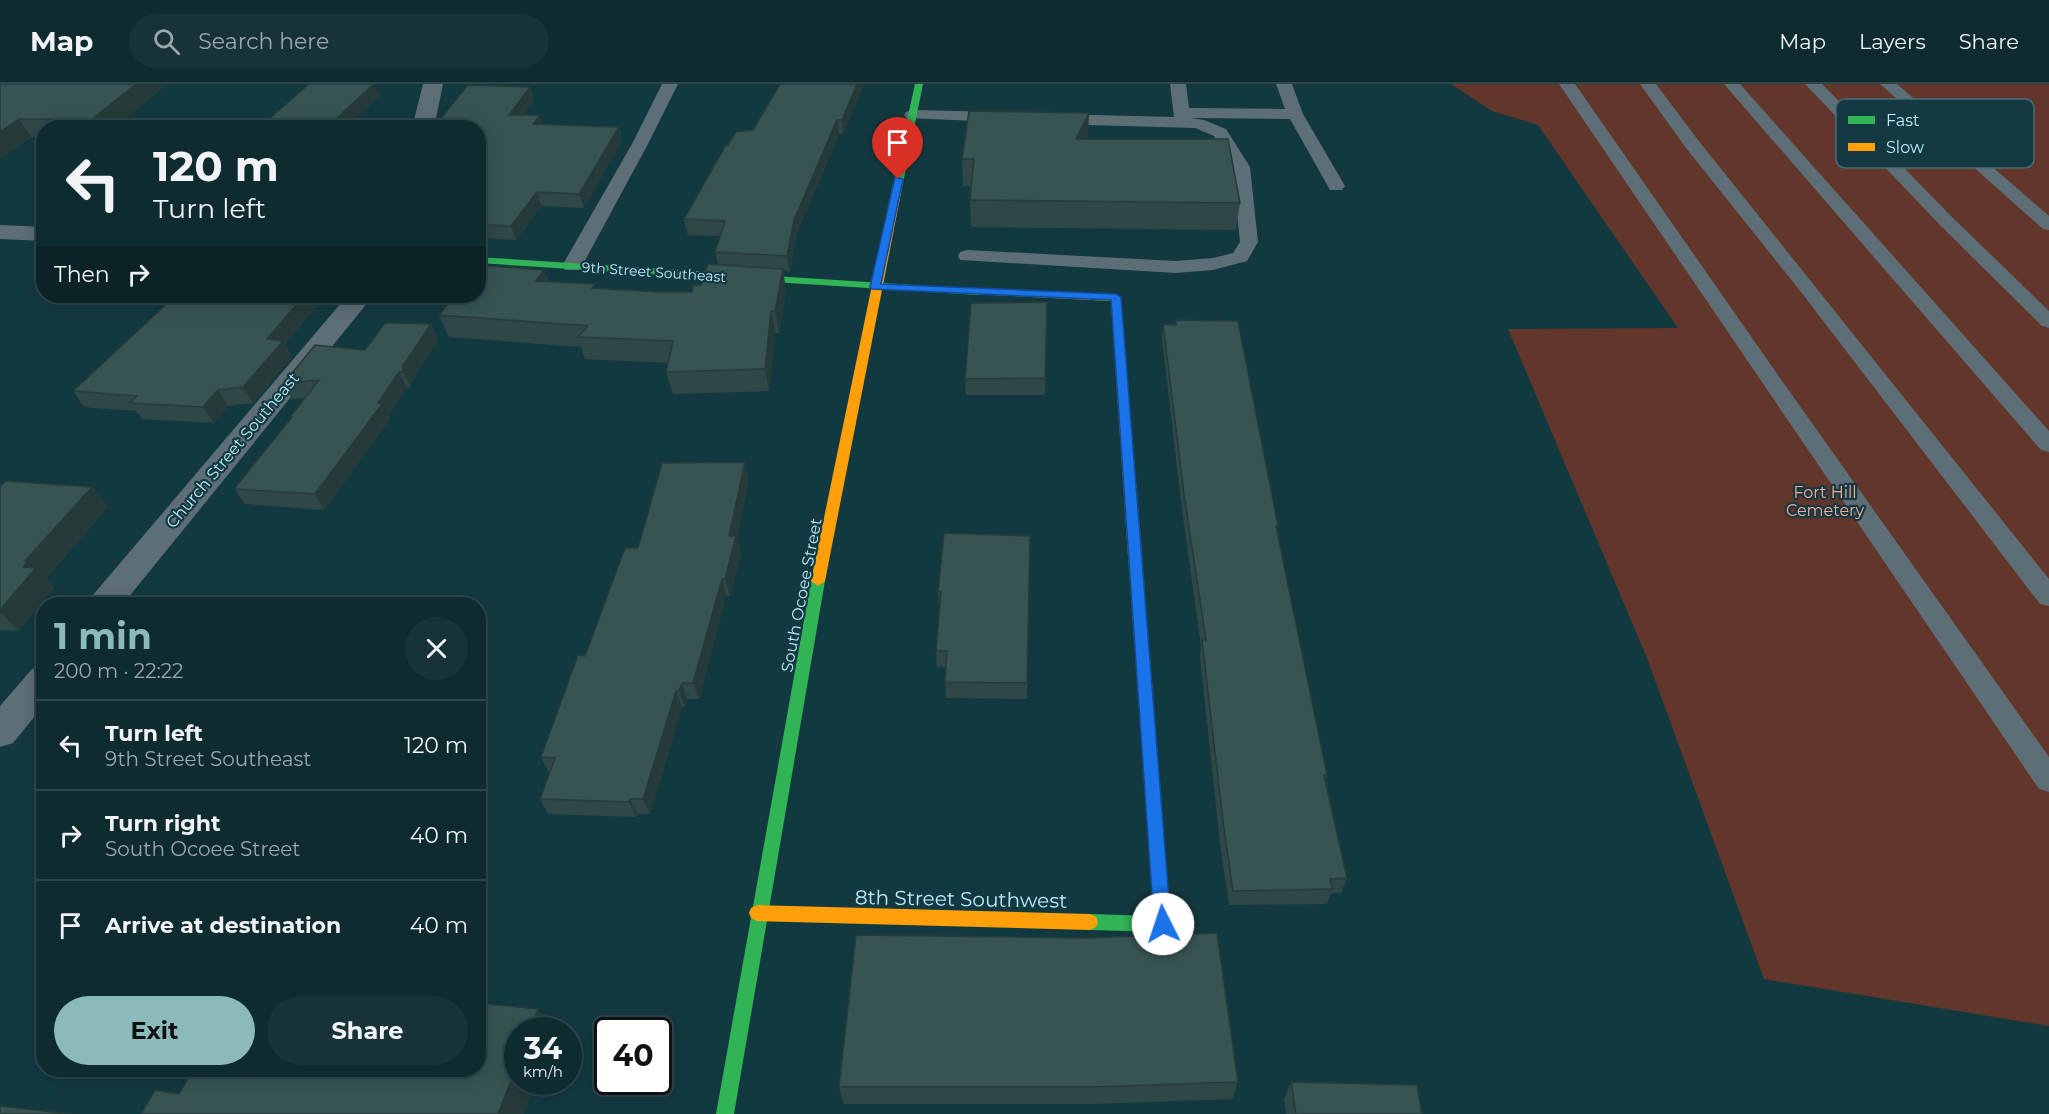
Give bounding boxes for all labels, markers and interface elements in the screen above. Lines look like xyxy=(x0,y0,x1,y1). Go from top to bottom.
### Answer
search box xyxy=(129,14,549,68)
text: Map xyxy=(30,24,93,58)
icon: search xyxy=(150,25,183,58)
text: Search here xyxy=(198,28,329,55)
text: Map xyxy=(1779,29,1826,54)
text: Layers xyxy=(1859,29,1926,54)
text: Share xyxy=(1959,29,2019,54)
legend xyxy=(1836,99,2034,168)
text: Fast xyxy=(1886,111,1920,130)
pin xyxy=(872,117,923,179)
icon: arrive xyxy=(881,126,914,159)
text: Slow xyxy=(1886,138,1924,157)
text: 120 m xyxy=(153,140,279,192)
icon: left xyxy=(54,144,132,222)
text: Turn left xyxy=(153,192,266,225)
icon: right xyxy=(122,258,155,291)
street label: 9th Street Southeast xyxy=(581,258,727,286)
text: Then xyxy=(54,261,110,288)
street label: Church Street Southeast xyxy=(162,368,303,532)
park label: Fort Hill Cemetery xyxy=(1786,483,1864,520)
street label: South Ocoee Street xyxy=(777,516,826,674)
text: 1 min xyxy=(54,614,152,658)
button: close xyxy=(405,617,468,680)
text: 200 m · 22:22 xyxy=(54,659,183,683)
text: Turn left xyxy=(105,720,203,747)
icon: left xyxy=(54,729,87,762)
text: 120 m xyxy=(404,732,468,759)
text: 9th Street Southeast xyxy=(105,747,311,771)
text: Turn right xyxy=(105,810,220,837)
icon: right xyxy=(54,819,87,852)
text: 40 m xyxy=(410,822,468,849)
text: South Ocoee Street xyxy=(105,837,300,861)
street label: 8th Street Southwest xyxy=(855,885,1067,913)
position arrow xyxy=(1131,892,1195,956)
icon: arrive xyxy=(54,909,87,942)
text: Arrive at destination xyxy=(105,912,341,939)
text: 40 m xyxy=(410,912,468,939)
button: Exit xyxy=(54,996,255,1065)
button: Share xyxy=(267,996,468,1065)
speed limit sign: 40 xyxy=(594,1017,672,1095)
text: 34 xyxy=(524,1030,562,1067)
text: km/h xyxy=(523,1062,563,1081)

